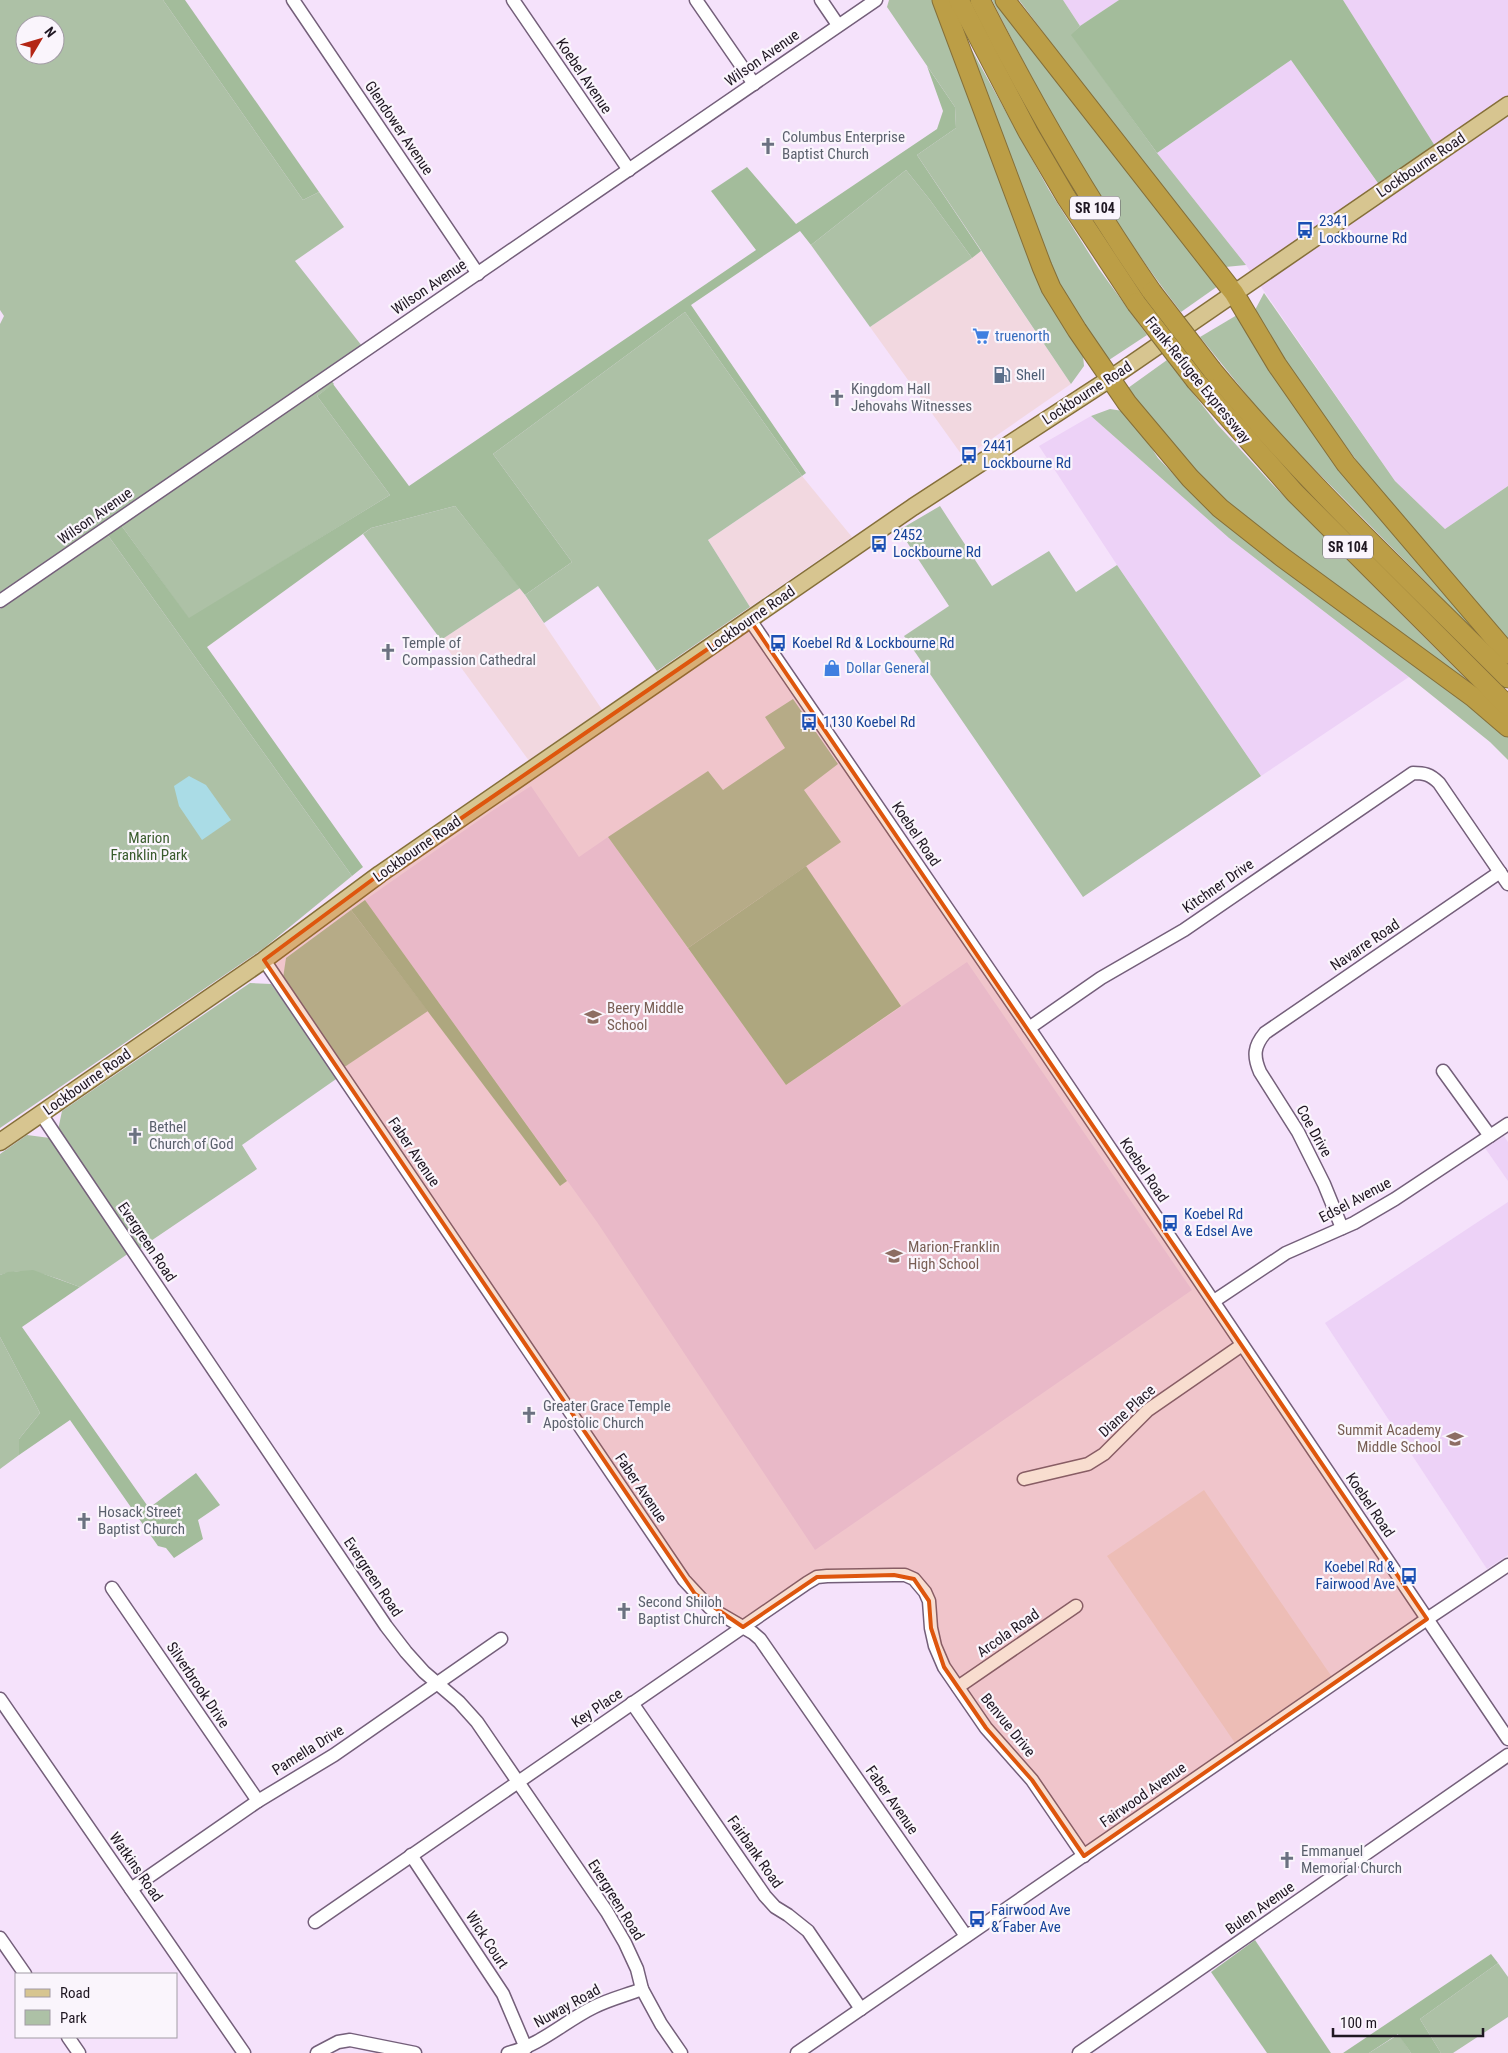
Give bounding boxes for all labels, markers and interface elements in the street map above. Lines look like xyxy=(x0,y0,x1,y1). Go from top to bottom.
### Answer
north arrow xyxy=(15,15,65,65)
text: N xyxy=(41,24,59,40)
street label: Wilson Avenue xyxy=(721,26,803,90)
street label: Koebel Avenue xyxy=(552,35,616,117)
street label: Glendower Avenue xyxy=(361,78,437,178)
place label: Columbus Enterprise Baptist Church xyxy=(782,128,905,163)
street label: Lockbourne Road xyxy=(1373,129,1469,201)
church icon: Columbus Enterprise Baptist Church xyxy=(758,136,778,156)
road number: SR 104 xyxy=(1070,197,1120,220)
place label: 2341 Lockbourne Rd xyxy=(1319,212,1407,247)
bus stop icon: 2341 Lockbourne Rd xyxy=(1295,220,1315,240)
street label: Wilson Avenue xyxy=(388,255,470,319)
street label: Frank-Refugee Expressway xyxy=(1141,313,1255,447)
supermarket icon: truenorth xyxy=(971,326,991,346)
place label: truenorth xyxy=(995,327,1050,345)
street label: Lockbourne Road xyxy=(1039,357,1135,429)
fuel station icon: Shell xyxy=(992,365,1012,385)
place label: Shell xyxy=(1016,366,1045,384)
place label: Kingdom Hall Jehovahs Witnesses xyxy=(851,380,972,415)
church icon: Kingdom Hall Jehovahs Witnesses xyxy=(827,388,847,408)
place label: 2441 Lockbourne Rd xyxy=(983,437,1071,472)
bus stop icon: 2441 Lockbourne Rd xyxy=(959,445,979,465)
street label: Wilson Avenue xyxy=(54,484,136,548)
place label: 2452 Lockbourne Rd xyxy=(893,526,981,561)
bus stop icon: 2452 Lockbourne Rd xyxy=(869,534,889,554)
road number: SR 104 xyxy=(1323,536,1373,558)
street label: Lockbourne Road xyxy=(704,582,798,656)
bus stop icon: Koebel Rd & Lockbourne Rd xyxy=(768,633,788,653)
place label: Temple of Compassion Cathedral xyxy=(402,634,536,669)
place label: Koebel Rd & Lockbourne Rd xyxy=(792,634,955,652)
church icon: Temple of Compassion Cathedral xyxy=(378,642,398,662)
shop icon: Dollar General xyxy=(822,658,842,678)
place label: Dollar General xyxy=(846,659,929,677)
bus stop icon: 1130 Koebel Rd xyxy=(799,712,819,732)
place label: 1130 Koebel Rd xyxy=(823,713,915,731)
street label: Koebel Road xyxy=(888,798,944,870)
street label: Lockbourne Road xyxy=(370,812,464,886)
park label: Marion Franklin Park xyxy=(111,829,188,864)
street label: Kitchner Drive xyxy=(1179,855,1257,917)
street label: Navarre Road xyxy=(1327,915,1403,975)
place label: Beery Middle School xyxy=(607,999,684,1034)
school or university icon: Beery Middle School xyxy=(583,1007,603,1027)
street label: Lockbourne Road xyxy=(40,1045,134,1119)
street label: Coe Drive xyxy=(1292,1102,1336,1160)
street label: Faber Avenue xyxy=(384,1114,444,1190)
place label: Bethel Church of God xyxy=(149,1118,234,1153)
church icon: Bethel Church of God xyxy=(125,1126,145,1146)
street label: Koebel Road xyxy=(1116,1134,1172,1206)
street label: Edsel Avenue xyxy=(1316,1174,1394,1226)
street label: Evergreen Road xyxy=(114,1199,180,1285)
place label: Koebel Rd & Edsel Ave xyxy=(1184,1205,1253,1240)
bus stop icon: Koebel Rd & Edsel Ave xyxy=(1160,1213,1180,1233)
place label: Marion-Franklin High School xyxy=(908,1238,1000,1273)
school or university icon: Marion-Franklin High School xyxy=(884,1246,904,1266)
street label: Diane Place xyxy=(1095,1381,1159,1441)
place label: Greater Grace Temple Apostolic Church xyxy=(543,1397,671,1432)
church icon: Greater Grace Temple Apostolic Church xyxy=(519,1405,539,1425)
place label: Summit Academy Middle School xyxy=(1337,1421,1441,1456)
school or university icon: Summit Academy Middle School xyxy=(1445,1429,1465,1449)
street label: Faber Avenue xyxy=(611,1450,671,1526)
street label: Koebel Road xyxy=(1342,1469,1398,1541)
place label: Hosack Street Baptist Church xyxy=(98,1503,185,1538)
church icon: Hosack Street Baptist Church xyxy=(74,1511,94,1531)
street label: Evergreen Road xyxy=(340,1534,406,1620)
place label: Koebel Rd & Fairwood Ave xyxy=(1315,1558,1396,1593)
bus stop icon: Koebel Rd & Fairwood Ave xyxy=(1399,1566,1419,1586)
place label: Second Shiloh Baptist Church xyxy=(638,1593,725,1628)
church icon: Second Shiloh Baptist Church xyxy=(614,1601,634,1621)
street label: Arcola Road xyxy=(973,1605,1043,1661)
street label: Silverbrook Drive xyxy=(163,1639,233,1731)
street label: Key Place xyxy=(568,1684,626,1732)
street label: Benvue Drive xyxy=(977,1690,1039,1760)
street label: Pamella Drive xyxy=(269,1721,347,1779)
street label: Fairwood Avenue xyxy=(1096,1759,1190,1831)
street label: Faber Avenue xyxy=(862,1762,922,1838)
street label: Fairbank Road xyxy=(723,1812,787,1892)
street label: Watkins Road xyxy=(105,1829,167,1905)
place label: Emmanuel Memorial Church xyxy=(1301,1842,1402,1877)
church icon: Emmanuel Memorial Church xyxy=(1277,1850,1297,1870)
street label: Evergreen Road xyxy=(584,1856,648,1944)
street label: Bulen Avenue xyxy=(1222,1878,1298,1938)
place label: Fairwood Ave & Faber Ave xyxy=(991,1901,1071,1936)
street label: Wick Court xyxy=(462,1908,512,1972)
bus stop icon: Fairwood Ave & Faber Ave xyxy=(967,1909,987,1929)
legend xyxy=(15,1973,178,2038)
street label: Nuway Road xyxy=(531,1980,603,2032)
text: Road xyxy=(60,1984,90,2002)
scale bar xyxy=(1333,2006,1483,2038)
text: Park xyxy=(60,2009,87,2027)
text: 100 m xyxy=(1340,2014,1377,2032)

